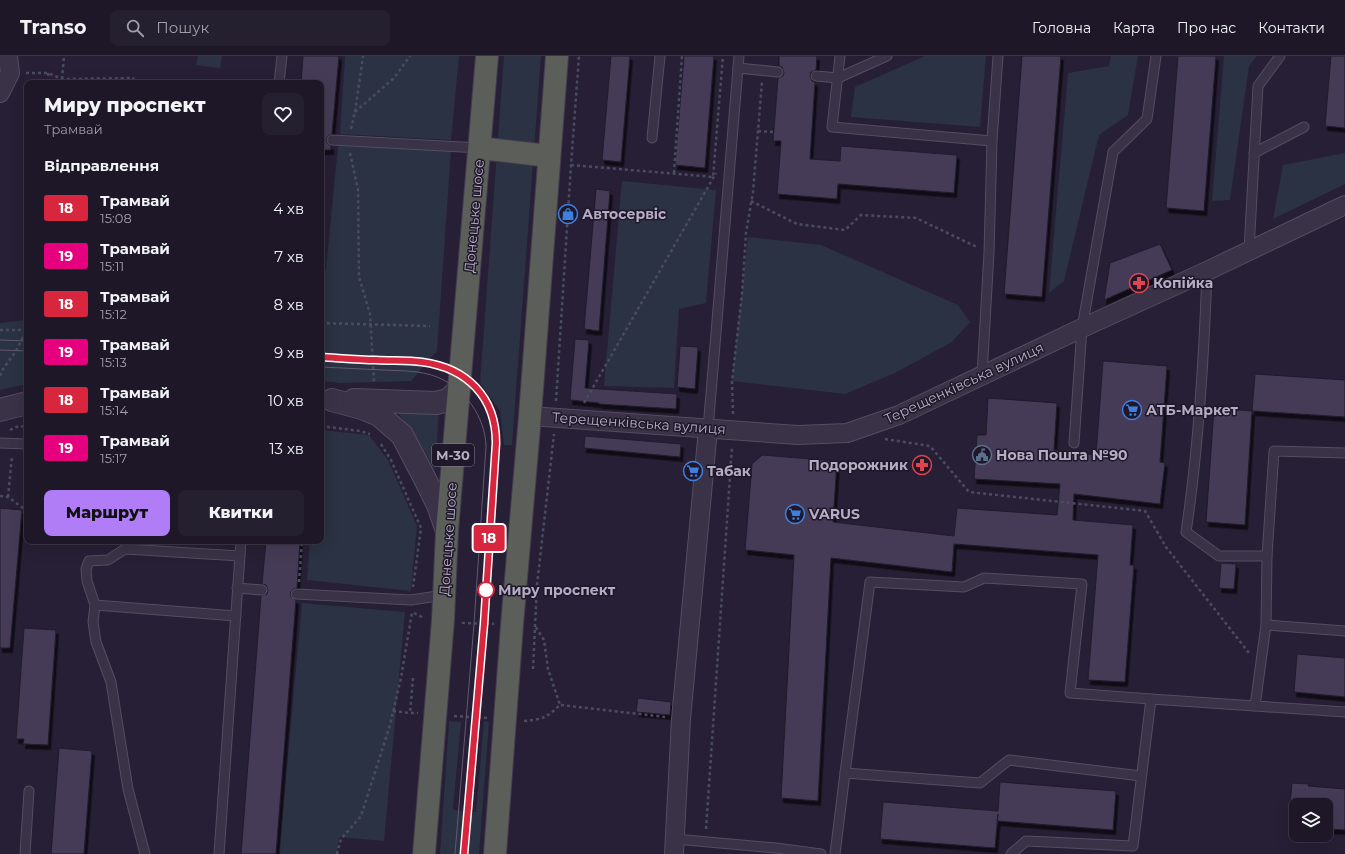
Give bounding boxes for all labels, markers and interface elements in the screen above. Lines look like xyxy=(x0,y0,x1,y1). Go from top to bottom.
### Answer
search box xyxy=(110,10,390,46)
text: Transo xyxy=(20,16,86,39)
icon: search xyxy=(124,17,146,39)
text: Пошук xyxy=(156,18,209,37)
text: Головна xyxy=(1032,19,1091,37)
text: Карта xyxy=(1113,19,1155,37)
text: Про нас xyxy=(1177,19,1236,37)
text: Контакти xyxy=(1258,19,1325,37)
button: heart xyxy=(262,93,304,135)
text: Миру проспект xyxy=(44,94,206,117)
text: Трамвай xyxy=(44,121,103,137)
text: Відправлення xyxy=(44,156,159,175)
street label: Донецьке шосе xyxy=(460,158,488,274)
text: Трамвай xyxy=(100,191,170,210)
text: 18 xyxy=(59,199,73,217)
text: 4 хв xyxy=(273,199,304,218)
shop icon: Автосервіс xyxy=(557,203,579,225)
place label: Автосервіс xyxy=(582,205,667,223)
text: 15:08 xyxy=(100,210,132,226)
text: Трамвай xyxy=(100,239,170,258)
text: 19 xyxy=(59,247,73,265)
text: 7 хв xyxy=(274,247,304,266)
text: 15:11 xyxy=(100,258,124,274)
pharmacy icon: Копійка xyxy=(1128,272,1150,294)
place label: Копійка xyxy=(1153,274,1213,292)
text: Трамвай xyxy=(100,287,170,306)
text: 18 xyxy=(59,295,73,313)
text: 8 хв xyxy=(273,295,304,314)
text: 15:12 xyxy=(100,306,127,322)
text: Трамвай xyxy=(100,335,170,354)
street label: Терещенківська вулиця xyxy=(881,338,1047,428)
text: 19 xyxy=(59,343,73,361)
text: 9 хв xyxy=(274,343,304,362)
text: 15:13 xyxy=(100,354,127,370)
text: Трамвай xyxy=(100,383,170,402)
text: 18 xyxy=(59,391,73,409)
text: 10 хв xyxy=(268,391,304,410)
supermarket icon: АТБ-Маркет xyxy=(1121,399,1143,421)
place label: АТБ-Маркет xyxy=(1146,401,1239,419)
text: 15:14 xyxy=(100,402,128,418)
street label: Терещенківська вулиця xyxy=(552,408,726,438)
text: Трамвай xyxy=(100,431,170,450)
text: 19 xyxy=(59,439,73,457)
text: 13 хв xyxy=(269,439,304,458)
road number: М-30 xyxy=(432,444,474,466)
public building icon: Нова Пошта №90 xyxy=(971,444,993,466)
place label: Нова Пошта №90 xyxy=(996,446,1128,464)
text: 15:17 xyxy=(100,450,127,466)
pharmacy icon: Подорожник xyxy=(911,454,933,476)
place label: Подорожник xyxy=(809,456,908,474)
supermarket icon: Табак xyxy=(682,460,704,482)
place label: Табак xyxy=(707,462,751,480)
street label: Донецьке шосе xyxy=(435,482,461,596)
button: Маршрут xyxy=(44,490,170,536)
button: Квитки xyxy=(178,490,304,536)
supermarket icon: VARUS xyxy=(784,503,806,525)
place label: VARUS xyxy=(808,505,860,523)
line badge: 18 xyxy=(471,525,507,551)
text: 18 xyxy=(482,529,496,547)
marker: Миру проспект xyxy=(477,581,495,599)
place label: Миру проспект xyxy=(498,581,616,599)
map controls xyxy=(1289,798,1333,842)
button: layers xyxy=(1289,798,1333,842)

